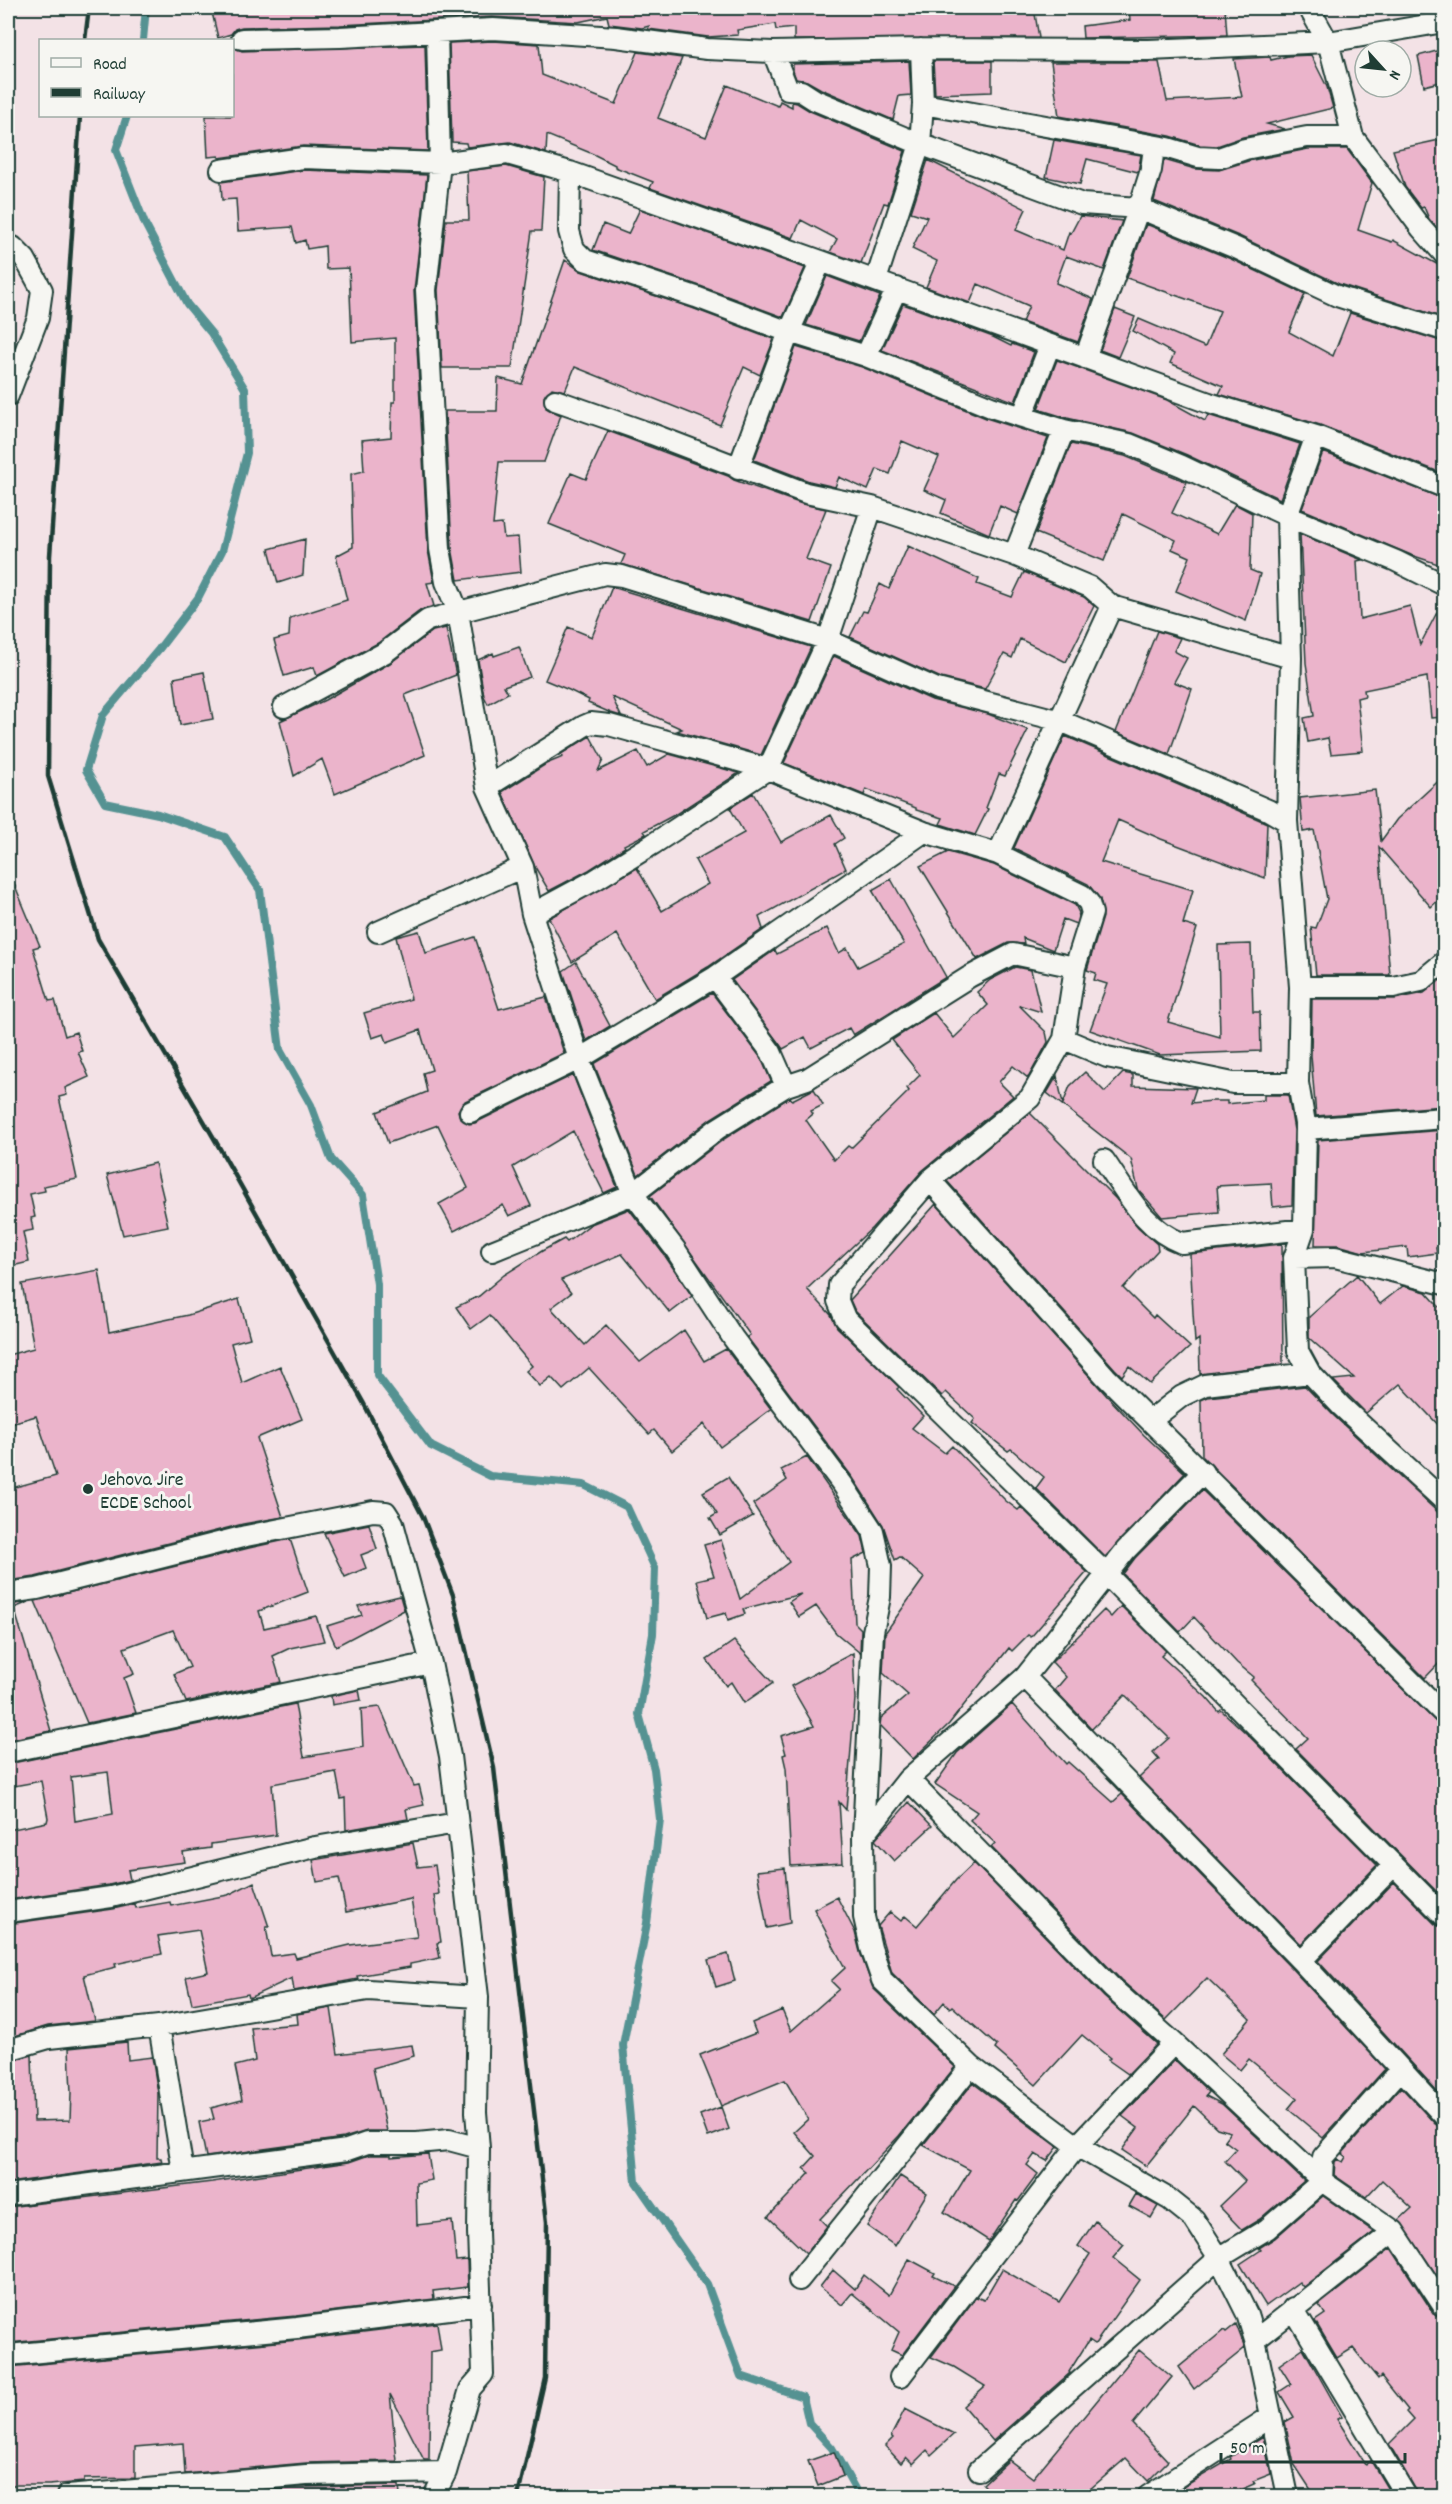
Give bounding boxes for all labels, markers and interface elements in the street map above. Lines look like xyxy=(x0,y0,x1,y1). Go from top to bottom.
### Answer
legend xyxy=(39,39,234,117)
north arrow xyxy=(1353,39,1413,99)
text: Road xyxy=(93,53,127,78)
text: N xyxy=(1382,66,1406,84)
text: Railway xyxy=(93,83,146,108)
place label: Jehova Jire ECDE School xyxy=(100,1467,192,1518)
marker: Jehova Jire ECDE School xyxy=(81,1482,95,1496)
scale bar xyxy=(1221,2426,1406,2464)
text: 50 m xyxy=(1230,2437,1265,2462)

